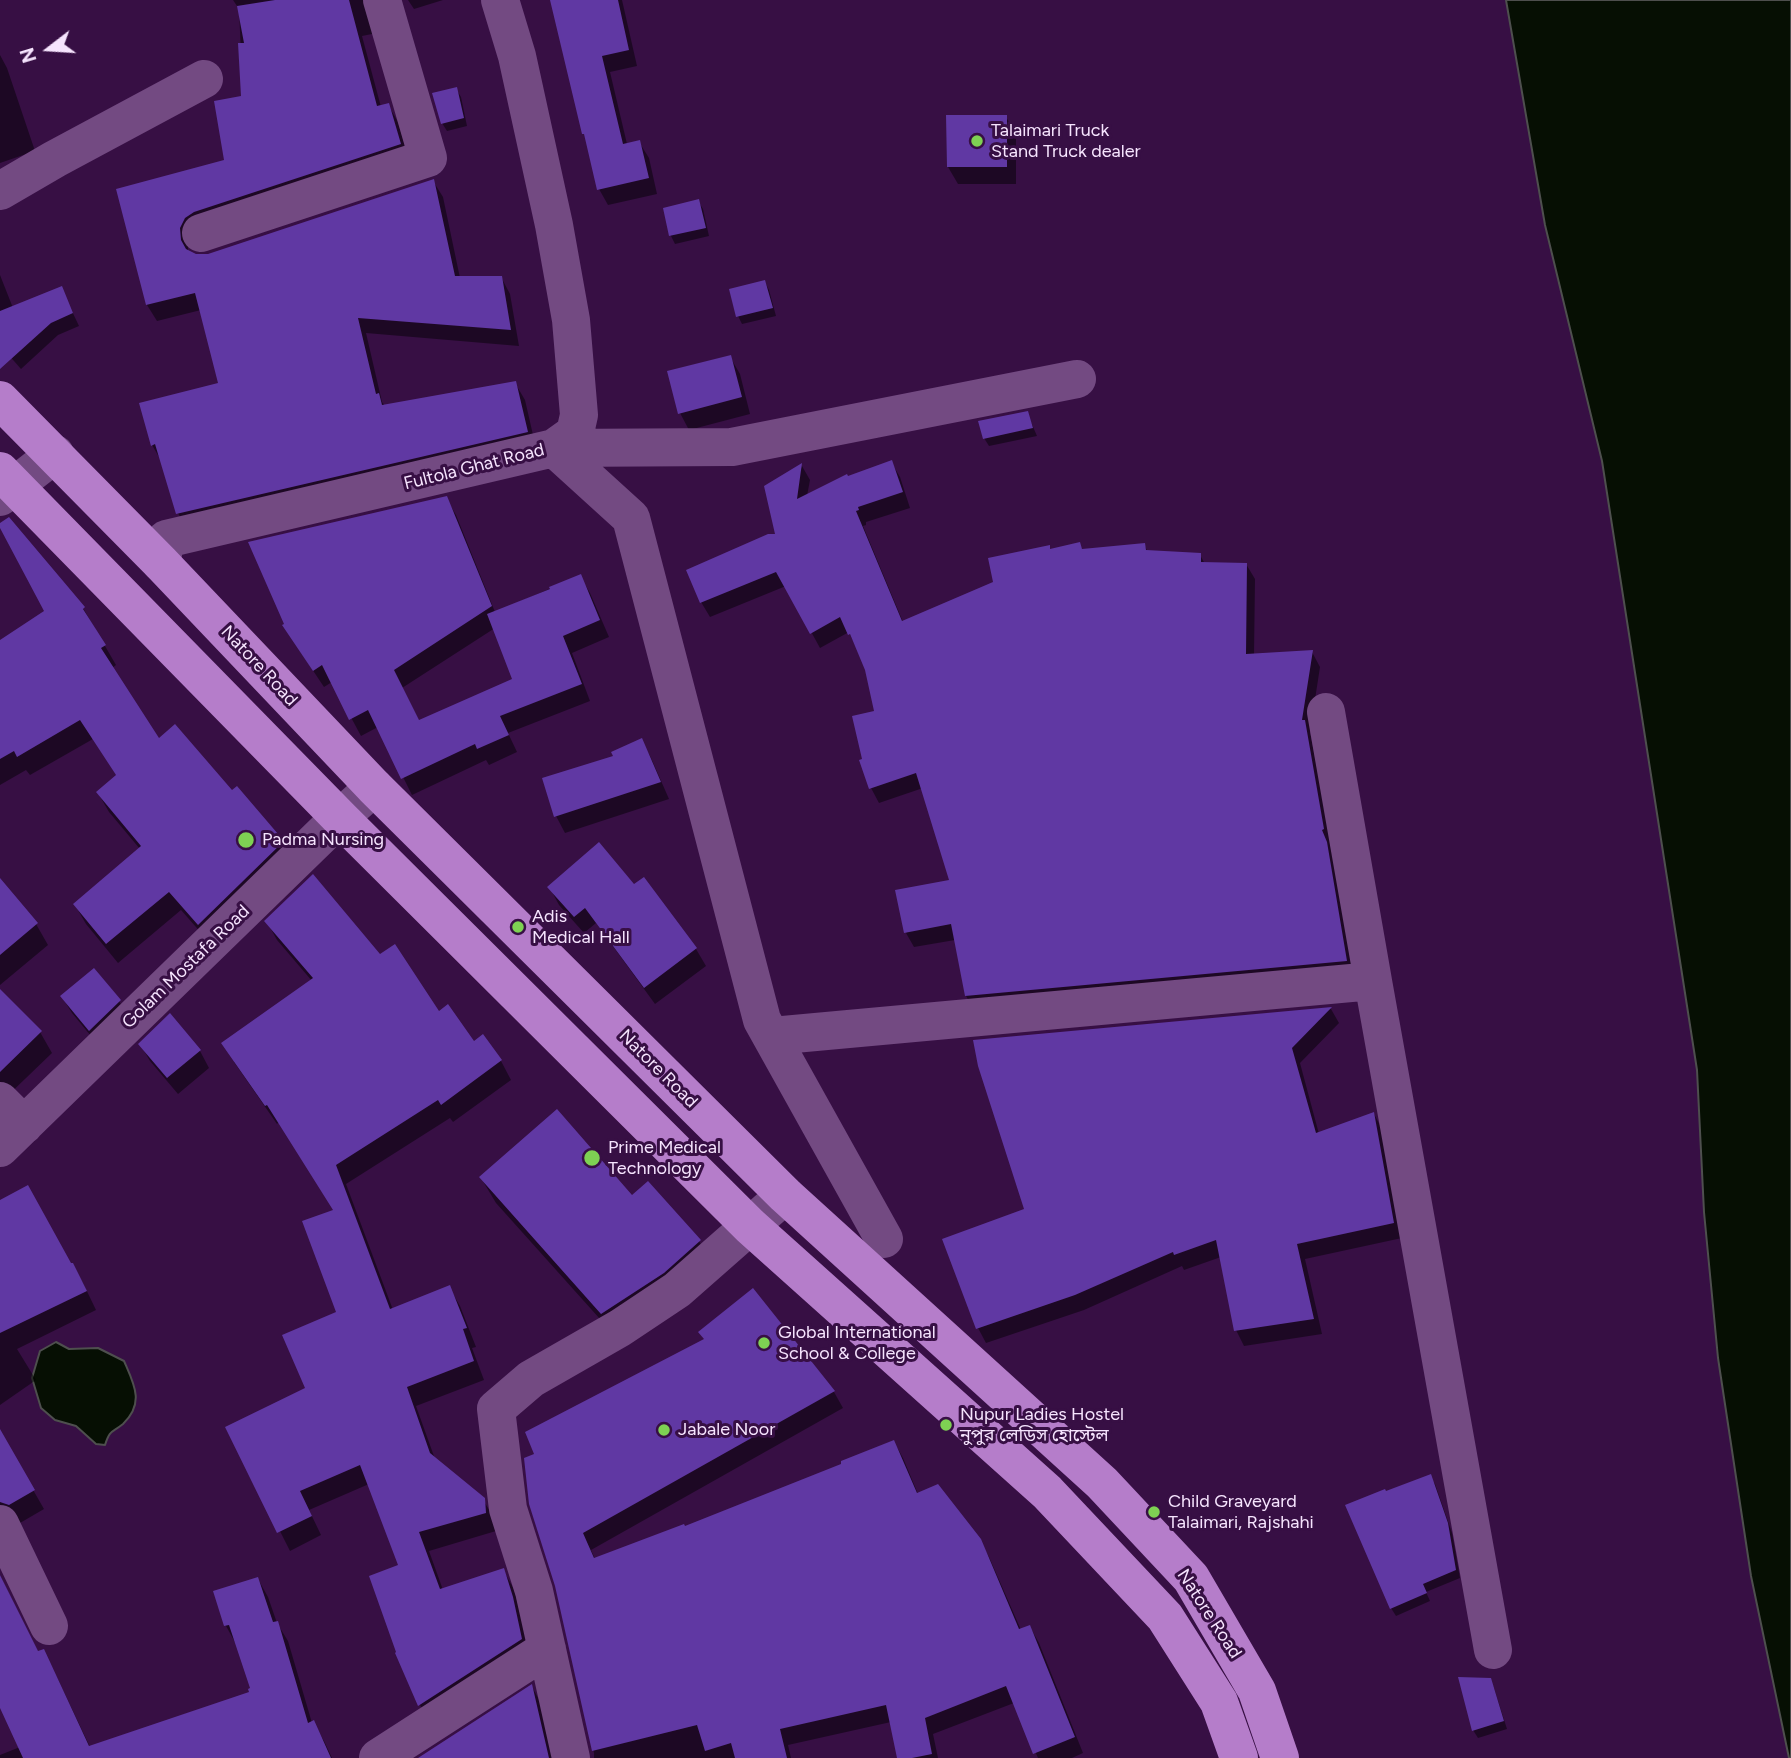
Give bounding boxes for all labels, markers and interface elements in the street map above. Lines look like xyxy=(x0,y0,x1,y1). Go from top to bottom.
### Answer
north arrow xyxy=(14,14,84,84)
text: N xyxy=(15,45,42,66)
place label: Talaimari Truck Stand Truck dealer xyxy=(991,120,1141,162)
marker: Talaimari Truck Stand Truck dealer xyxy=(969,133,985,149)
street label: Fultola Ghat Road xyxy=(402,439,546,495)
street label: Natore Road xyxy=(216,621,302,711)
place label: Padma Nursing xyxy=(262,829,384,851)
marker: Padma Nursing xyxy=(236,830,256,850)
street label: Golam Mostafa Road xyxy=(118,901,254,1033)
place label: Adis Medical Hall xyxy=(532,906,630,948)
marker: Adis Medical Hall xyxy=(510,919,526,935)
street label: Natore Road xyxy=(614,1025,702,1113)
place label: Prime Medical Technology xyxy=(608,1137,721,1180)
marker: Prime Medical Technology xyxy=(582,1148,602,1168)
place label: Global International School & College xyxy=(778,1322,936,1364)
marker: Global International School & College xyxy=(756,1335,772,1351)
place label: Nupur Ladies Hostel নুপুর লেডিস হোস্টেল xyxy=(960,1404,1124,1446)
marker: Nupur Ladies Hostel নুপুর লেডিস হোস্টেল xyxy=(938,1417,954,1433)
place label: Jabale Noor xyxy=(678,1419,775,1441)
marker: Jabale Noor xyxy=(656,1422,672,1438)
place label: Child Graveyard Talaimari, Rajshahi xyxy=(1168,1491,1314,1534)
marker: Child Graveyard Talaimari, Rajshahi xyxy=(1146,1504,1162,1520)
street label: Natore Road xyxy=(1172,1565,1246,1663)

